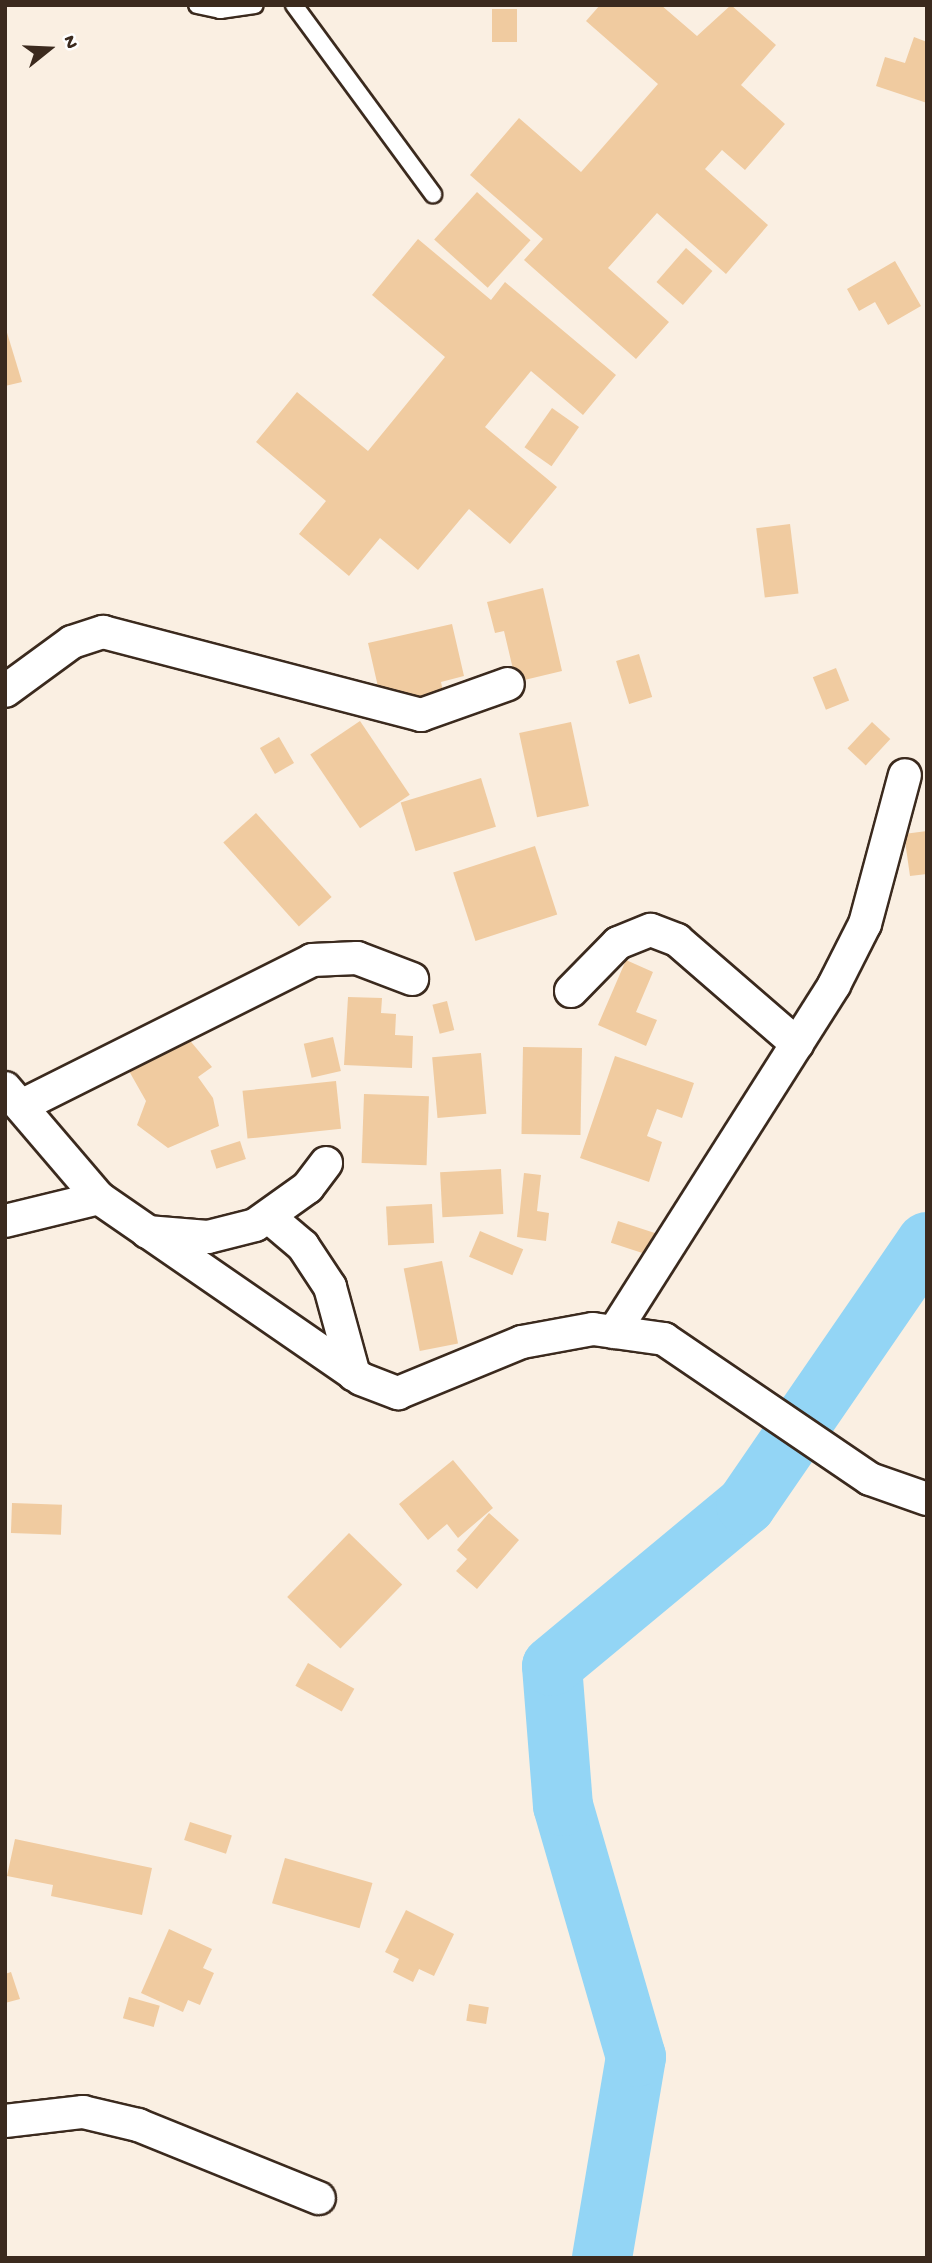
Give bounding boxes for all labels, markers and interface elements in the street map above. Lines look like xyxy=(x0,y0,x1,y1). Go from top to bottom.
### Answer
north arrow xyxy=(14,14,84,84)
text: N xyxy=(57,33,82,52)

